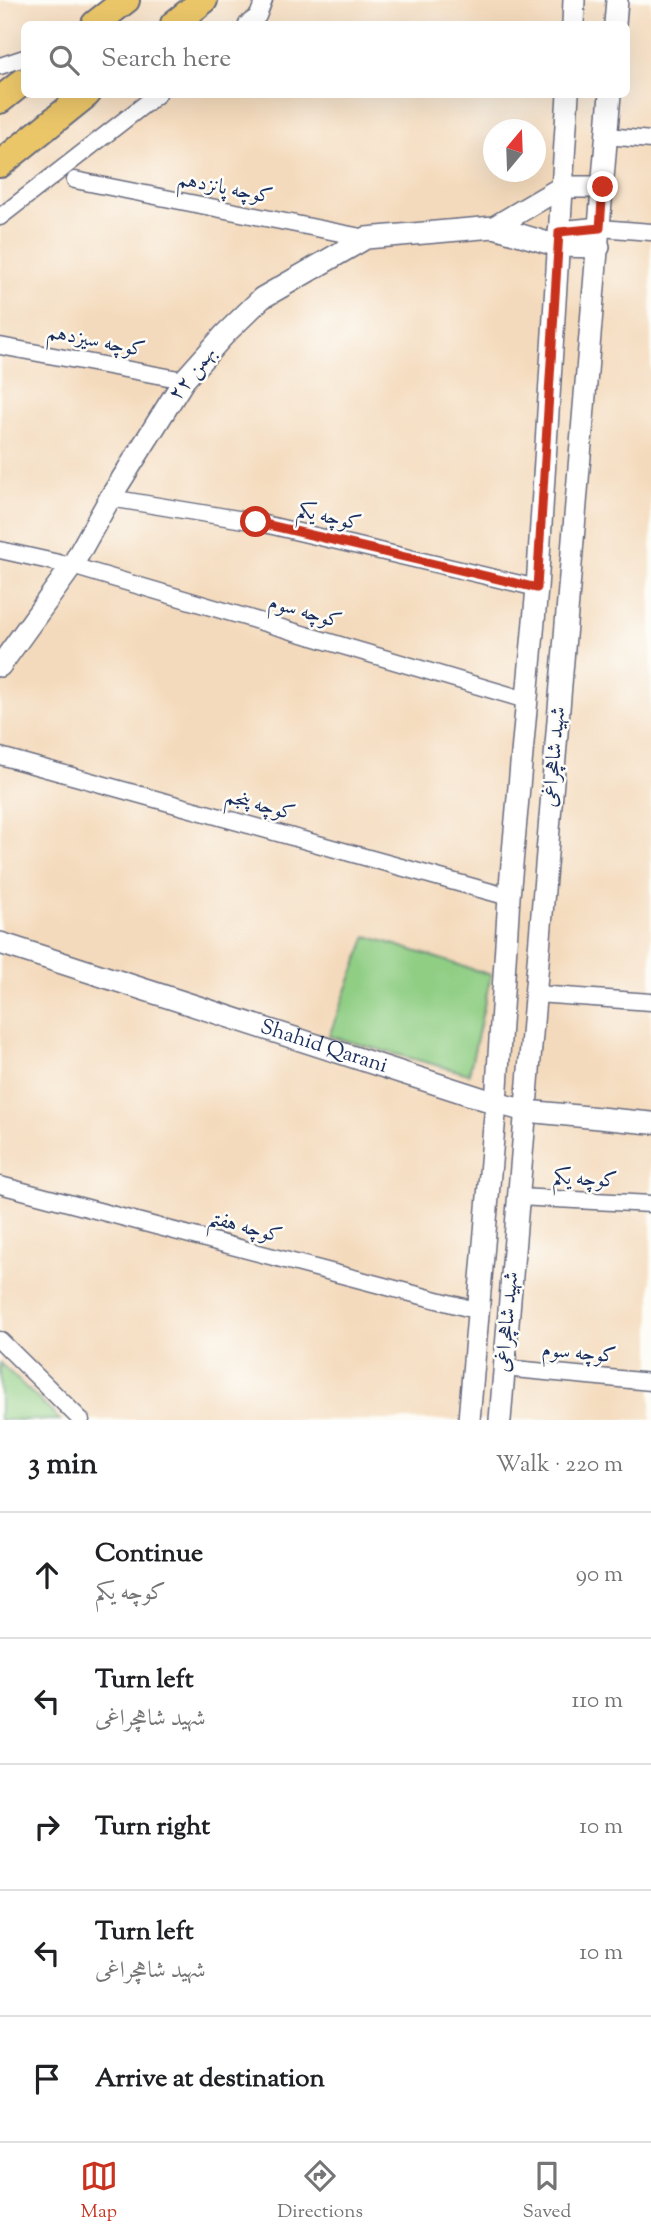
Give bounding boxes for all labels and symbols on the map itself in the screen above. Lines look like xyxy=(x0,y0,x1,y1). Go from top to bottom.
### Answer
north arrow xyxy=(483,119,546,182)
street label: کوچه پانزدهم xyxy=(174,165,275,216)
route end xyxy=(587,171,618,202)
street label: کوچه سیزدهم xyxy=(44,318,148,369)
street label: ۲۲ بهمن xyxy=(162,340,224,408)
street label: کوچه یکم xyxy=(293,496,364,543)
route start xyxy=(240,506,271,537)
street label: کوچه سوم xyxy=(265,588,345,639)
street label: شهید شاهچراغی xyxy=(536,705,574,809)
street label: کوچه پنجم xyxy=(221,782,298,833)
street label: Shahid Qarani xyxy=(256,1013,391,1082)
street label: کوچه یکم xyxy=(552,1163,618,1200)
street label: کوچه هفتم xyxy=(204,1204,285,1256)
street label: شهید شاهچراغی xyxy=(489,1270,527,1374)
street label: کوچه سوم xyxy=(540,1336,618,1373)

